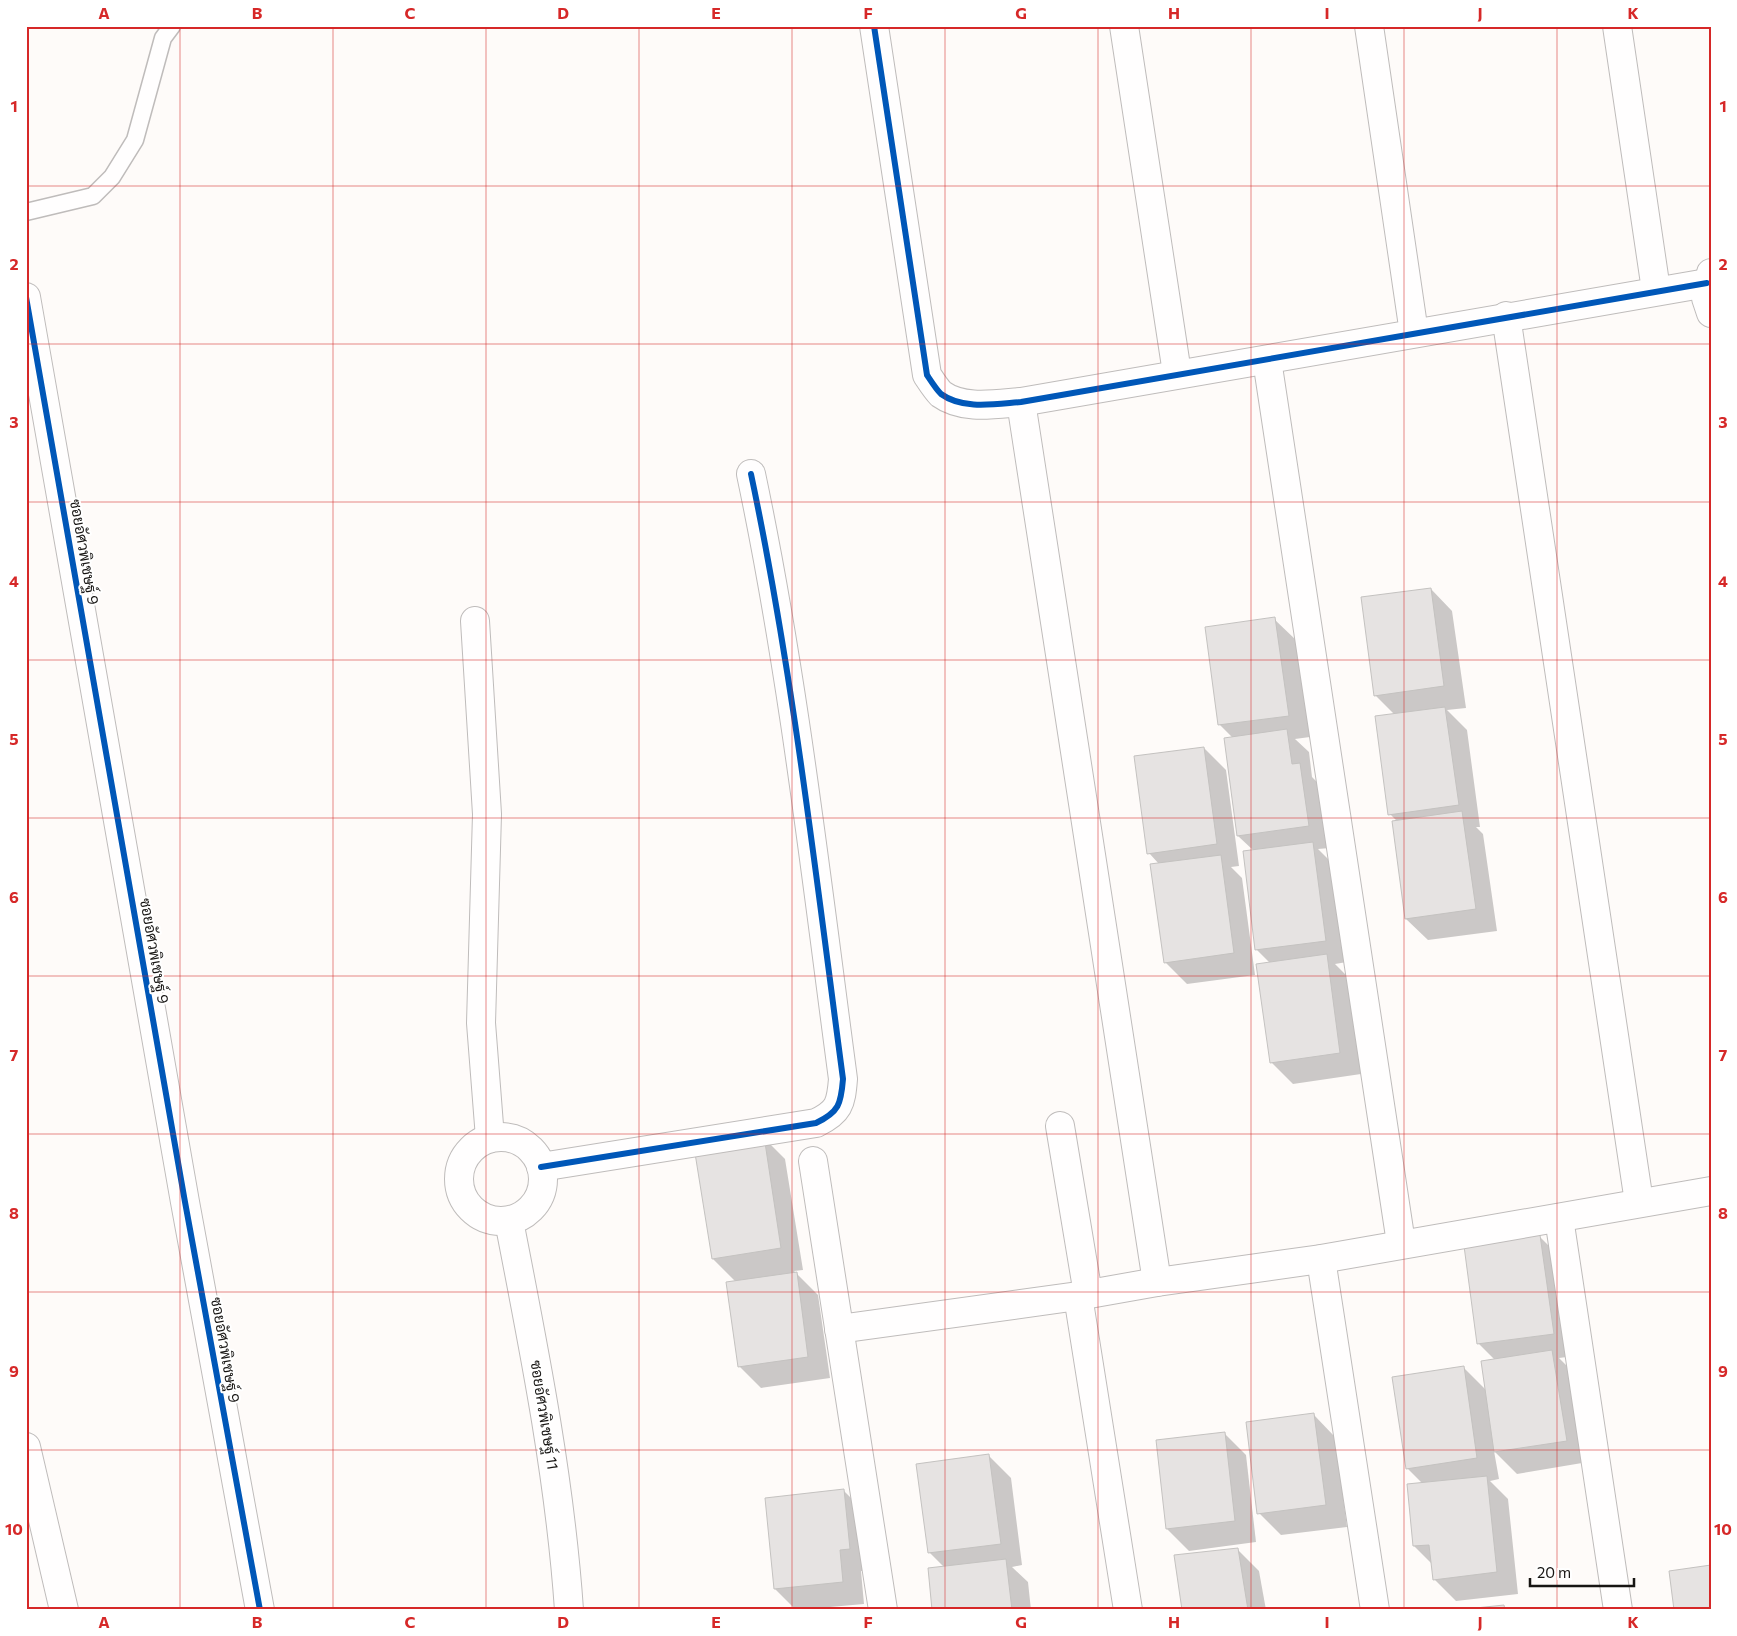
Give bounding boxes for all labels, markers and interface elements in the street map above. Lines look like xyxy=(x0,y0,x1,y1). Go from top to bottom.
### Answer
text: A xyxy=(98,3,110,22)
text: B xyxy=(252,3,263,22)
text: C xyxy=(405,3,416,22)
text: D xyxy=(557,3,569,22)
text: E xyxy=(711,3,721,22)
text: F xyxy=(863,3,873,22)
text: G xyxy=(1015,3,1027,22)
text: H xyxy=(1168,3,1180,22)
text: I xyxy=(1324,3,1330,22)
text: J xyxy=(1477,3,1483,22)
text: K xyxy=(1627,3,1639,22)
text: 1 xyxy=(10,96,18,115)
text: 1 xyxy=(1719,96,1727,115)
text: 2 xyxy=(9,254,19,273)
text: 2 xyxy=(1718,254,1728,273)
text: 3 xyxy=(9,412,19,431)
text: 3 xyxy=(1718,412,1728,431)
street label: ซอยอัศวพิเชษฐ์ 9 xyxy=(65,498,103,606)
text: 4 xyxy=(9,571,19,590)
text: 4 xyxy=(1718,571,1728,590)
text: 5 xyxy=(9,729,19,748)
text: 5 xyxy=(1718,729,1728,748)
text: 6 xyxy=(9,887,19,906)
text: 6 xyxy=(1718,887,1728,906)
street label: ซอยอัศวพิเชษฐ์ 9 xyxy=(135,897,173,1005)
text: 7 xyxy=(10,1045,19,1064)
text: 7 xyxy=(1719,1045,1728,1064)
text: 8 xyxy=(9,1203,19,1222)
text: 8 xyxy=(1718,1203,1728,1222)
street label: ซอยอัศวพิเชษฐ์ 9 xyxy=(206,1296,244,1404)
street label: ซอยอัศวพิเชษฐ์ 11 xyxy=(525,1359,563,1471)
text: 9 xyxy=(9,1361,19,1380)
text: 9 xyxy=(1718,1361,1728,1380)
text: 10 xyxy=(5,1519,23,1538)
text: 10 xyxy=(1714,1519,1732,1538)
scale bar xyxy=(1530,1556,1633,1588)
text: 20 m xyxy=(1537,1563,1571,1581)
text: A xyxy=(98,1612,110,1631)
text: B xyxy=(252,1612,263,1631)
text: C xyxy=(405,1612,416,1631)
text: D xyxy=(557,1612,569,1631)
text: E xyxy=(711,1612,721,1631)
text: F xyxy=(863,1612,873,1631)
text: G xyxy=(1015,1612,1027,1631)
text: H xyxy=(1168,1612,1180,1631)
text: I xyxy=(1324,1612,1330,1631)
text: J xyxy=(1477,1612,1483,1631)
text: K xyxy=(1627,1612,1639,1631)

